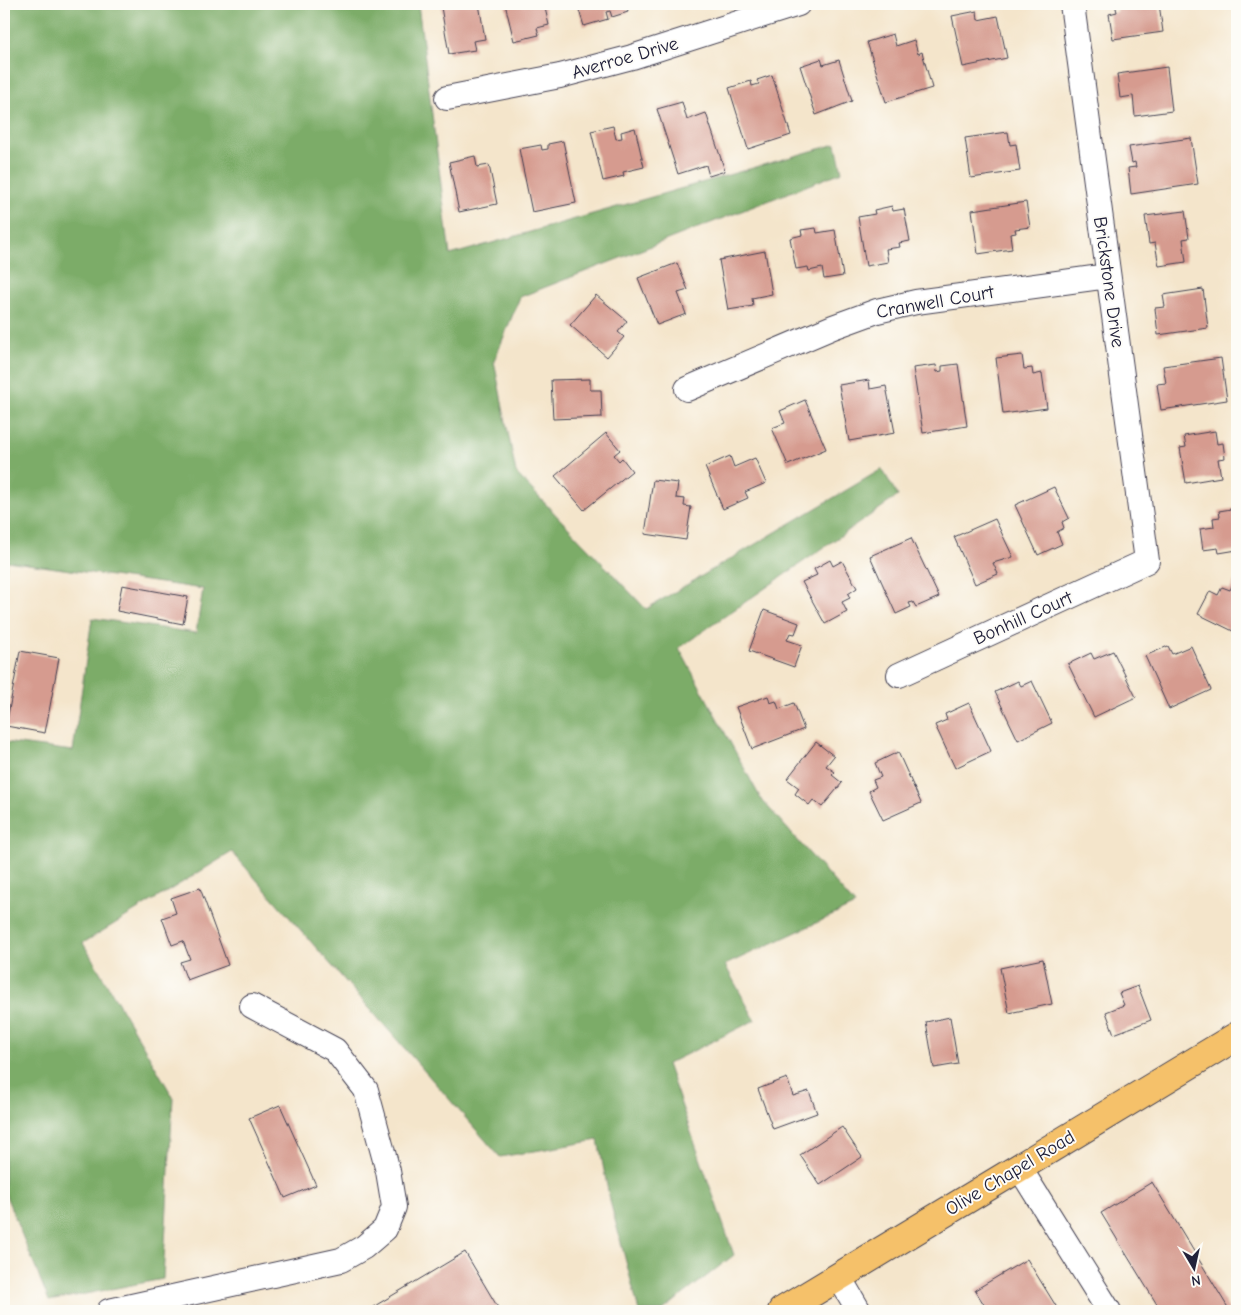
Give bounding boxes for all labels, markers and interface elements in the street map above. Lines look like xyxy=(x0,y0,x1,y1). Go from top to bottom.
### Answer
street label: Averroe Drive xyxy=(569,32,681,84)
street label: Brickstone Drive xyxy=(1089,215,1129,349)
street label: Cranwell Court xyxy=(875,281,996,323)
street label: Bonhill Court xyxy=(970,586,1076,650)
street label: Olive Chapel Road xyxy=(941,1126,1079,1220)
north arrow xyxy=(1168,1242,1218,1292)
text: N xyxy=(1190,1271,1202,1289)

